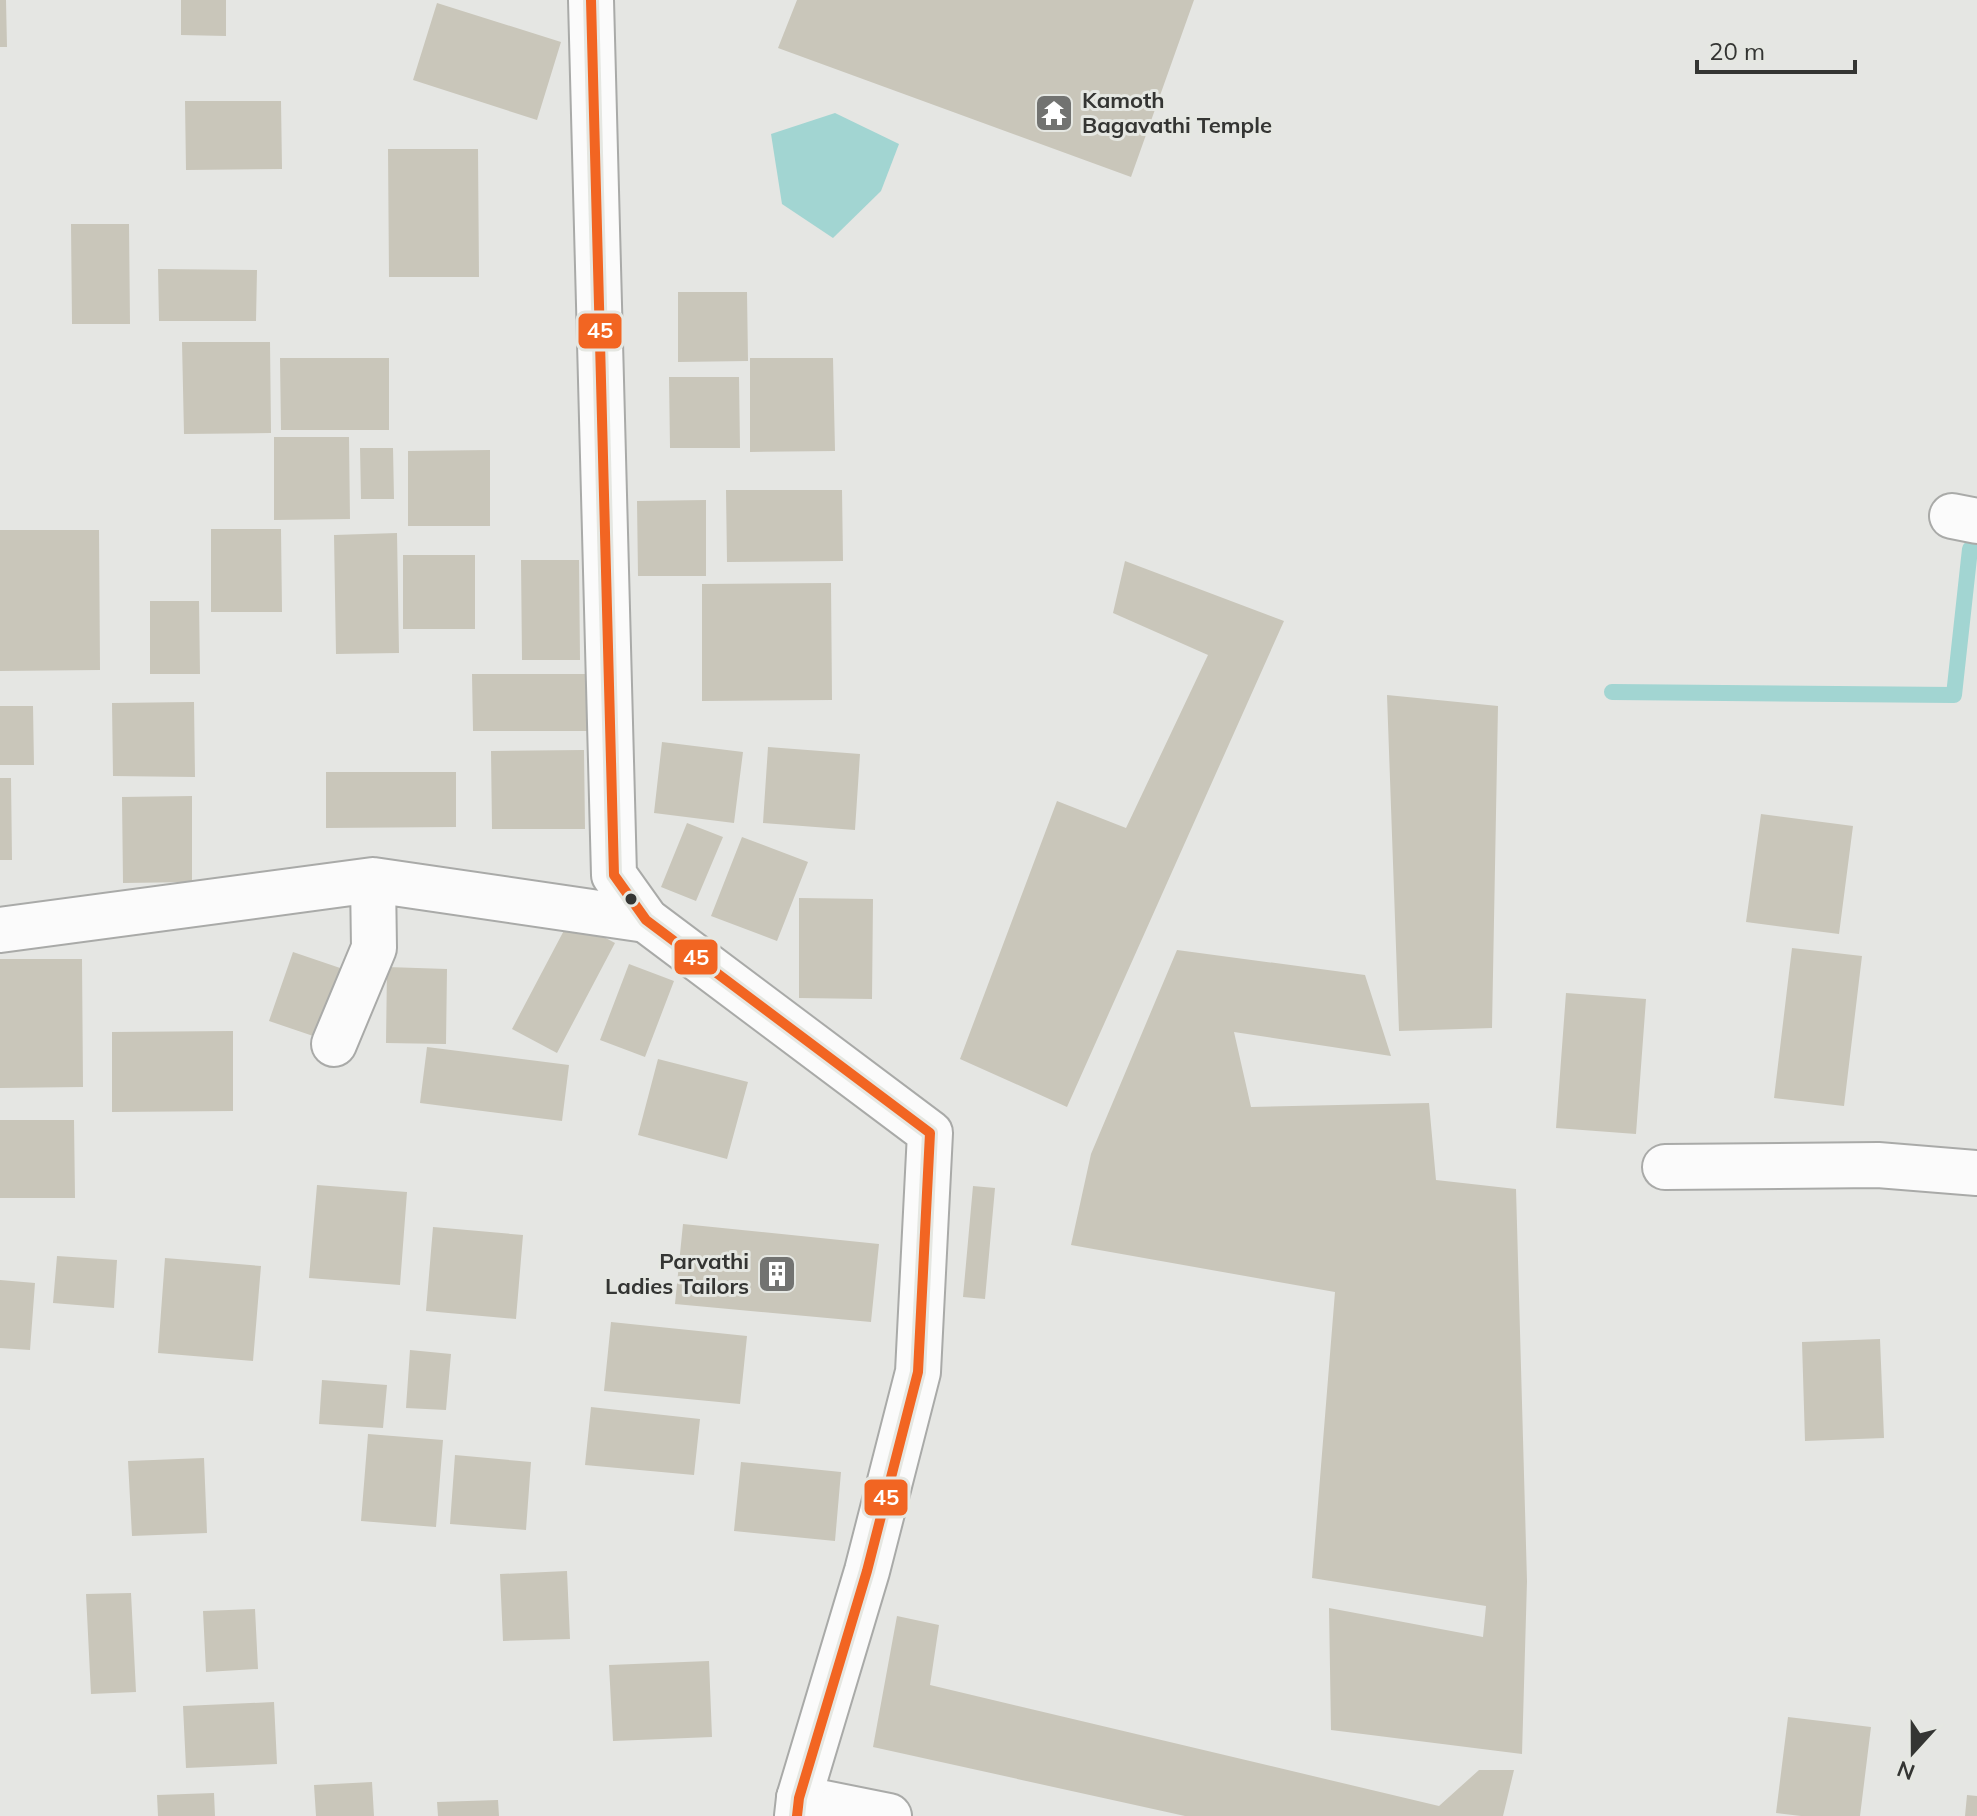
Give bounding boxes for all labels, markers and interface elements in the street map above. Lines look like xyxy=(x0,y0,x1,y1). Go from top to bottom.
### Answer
scale bar xyxy=(1697,24,1855,74)
text: 20 m xyxy=(1709,36,1765,66)
place label: Kamoth Bagavathi Temple xyxy=(1082,86,1272,139)
temple icon: Kamoth Bagavathi Temple xyxy=(1033,92,1075,134)
line badge: 45 xyxy=(577,312,623,350)
text: 45 xyxy=(587,316,613,344)
unlabelled marker xyxy=(623,891,639,907)
line badge: 45 xyxy=(673,938,719,976)
text: 45 xyxy=(683,943,709,971)
place label: Parvathi Ladies Tailors xyxy=(605,1247,749,1300)
building icon: Parvathi Ladies Tailors xyxy=(756,1253,798,1295)
line badge: 45 xyxy=(863,1478,909,1517)
text: 45 xyxy=(873,1483,899,1511)
north arrow xyxy=(1873,1712,1953,1792)
text: N xyxy=(1893,1755,1919,1787)

